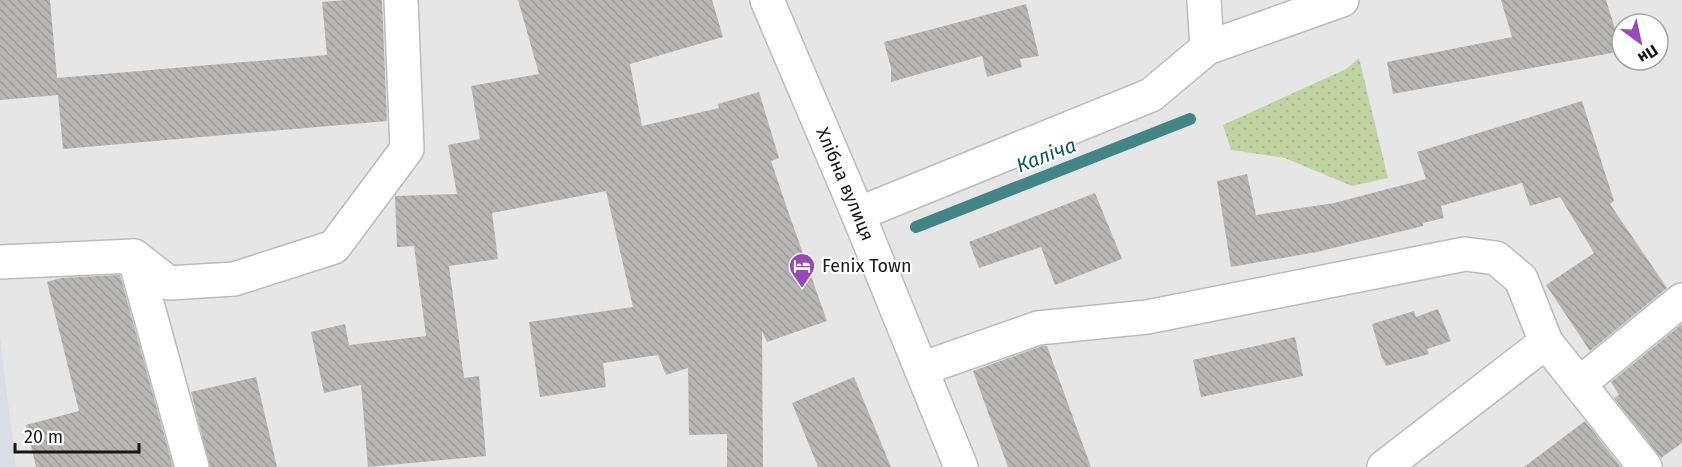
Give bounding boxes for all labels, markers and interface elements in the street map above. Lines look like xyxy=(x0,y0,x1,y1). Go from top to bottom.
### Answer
north arrow xyxy=(1610,12,1670,72)
text: Пн xyxy=(1634,41,1661,68)
street label: Хлібна вулиця xyxy=(811,124,879,244)
water label: Каліча xyxy=(1013,133,1079,177)
hotel icon: Fenix Town xyxy=(787,251,817,289)
place label: Fenix Town xyxy=(822,255,911,277)
scale bar xyxy=(15,416,140,454)
text: 20 m xyxy=(24,426,63,448)

